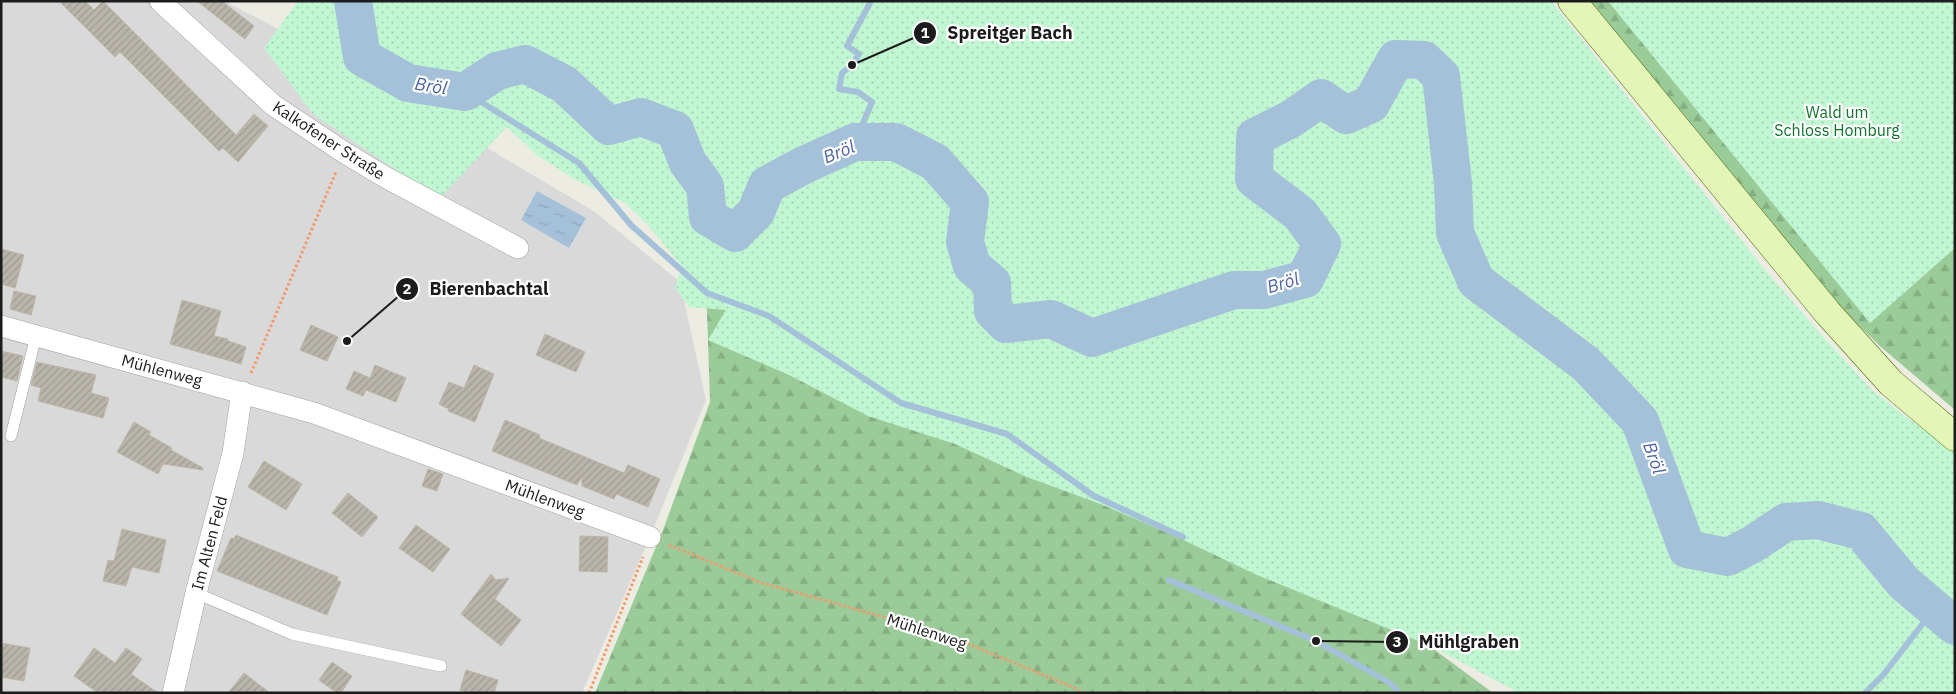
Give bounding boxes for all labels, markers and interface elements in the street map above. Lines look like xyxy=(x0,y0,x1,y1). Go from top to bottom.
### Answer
callout: Spreitger Bach xyxy=(912,16,1083,49)
text: Spreitger Bach xyxy=(947,21,1073,44)
text: 1 xyxy=(920,23,930,42)
water label: Bröl xyxy=(413,72,449,99)
street label: Kalkofener Straße xyxy=(269,96,389,184)
park label: Wald um Schloss Homburg xyxy=(1774,102,1900,140)
water label: Bröl xyxy=(819,135,858,168)
water label: Bröl xyxy=(1264,267,1302,298)
callout: Bierenbachtal xyxy=(394,272,558,305)
text: Bierenbachtal xyxy=(429,277,549,300)
text: 2 xyxy=(402,279,412,298)
street label: Mühlenweg xyxy=(119,350,205,391)
water label: Bröl xyxy=(1638,439,1671,477)
street label: Mühlenweg xyxy=(503,474,588,522)
street label: Im Alten Feld xyxy=(187,494,231,592)
street label: Mühlenweg xyxy=(885,609,970,653)
callout: Mühlgraben xyxy=(1384,626,1530,659)
text: Mühlgraben xyxy=(1419,630,1519,653)
text: 3 xyxy=(1392,632,1402,651)

